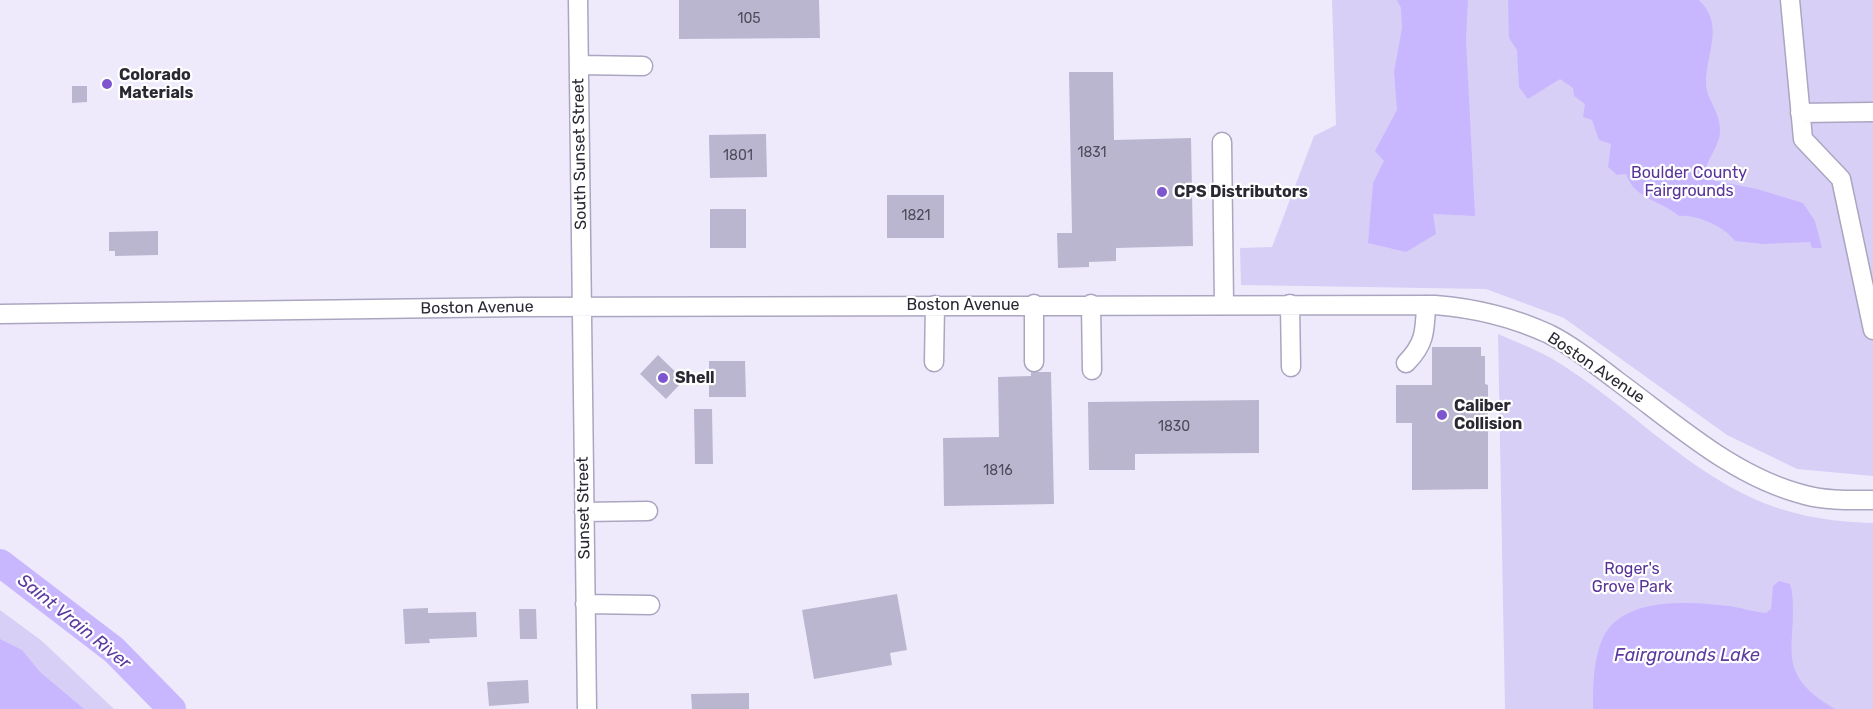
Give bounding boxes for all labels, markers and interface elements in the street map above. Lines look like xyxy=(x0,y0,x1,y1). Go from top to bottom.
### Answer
house number: 105 xyxy=(737,11,761,27)
place label: Colorado Materials xyxy=(119,65,193,103)
marker: Colorado Materials xyxy=(100,77,114,91)
street label: South Sunset Street xyxy=(569,78,591,230)
house number: 1831 xyxy=(1077,145,1107,161)
house number: 1801 xyxy=(723,148,753,164)
park label: Boulder County Fairgrounds xyxy=(1631,163,1747,201)
place label: CPS Distributors xyxy=(1174,182,1308,202)
marker: CPS Distributors xyxy=(1155,185,1169,199)
house number: 1821 xyxy=(901,208,931,224)
street label: Boston Avenue xyxy=(906,295,1020,315)
street label: Boston Avenue xyxy=(420,297,534,319)
street label: Boston Avenue xyxy=(1544,328,1648,408)
place label: Shell xyxy=(675,368,715,388)
marker: Shell xyxy=(656,371,670,385)
place label: Caliber Collision xyxy=(1454,396,1522,434)
marker: Caliber Collision xyxy=(1435,408,1449,422)
house number: 1830 xyxy=(1158,419,1190,435)
street label: Sunset Street xyxy=(574,456,594,560)
house number: 1816 xyxy=(983,463,1013,479)
park label: Roger's Grove Park xyxy=(1592,559,1672,597)
water label: Saint Vrain River xyxy=(13,570,135,674)
water label: Fairgrounds Lake xyxy=(1614,645,1760,667)

